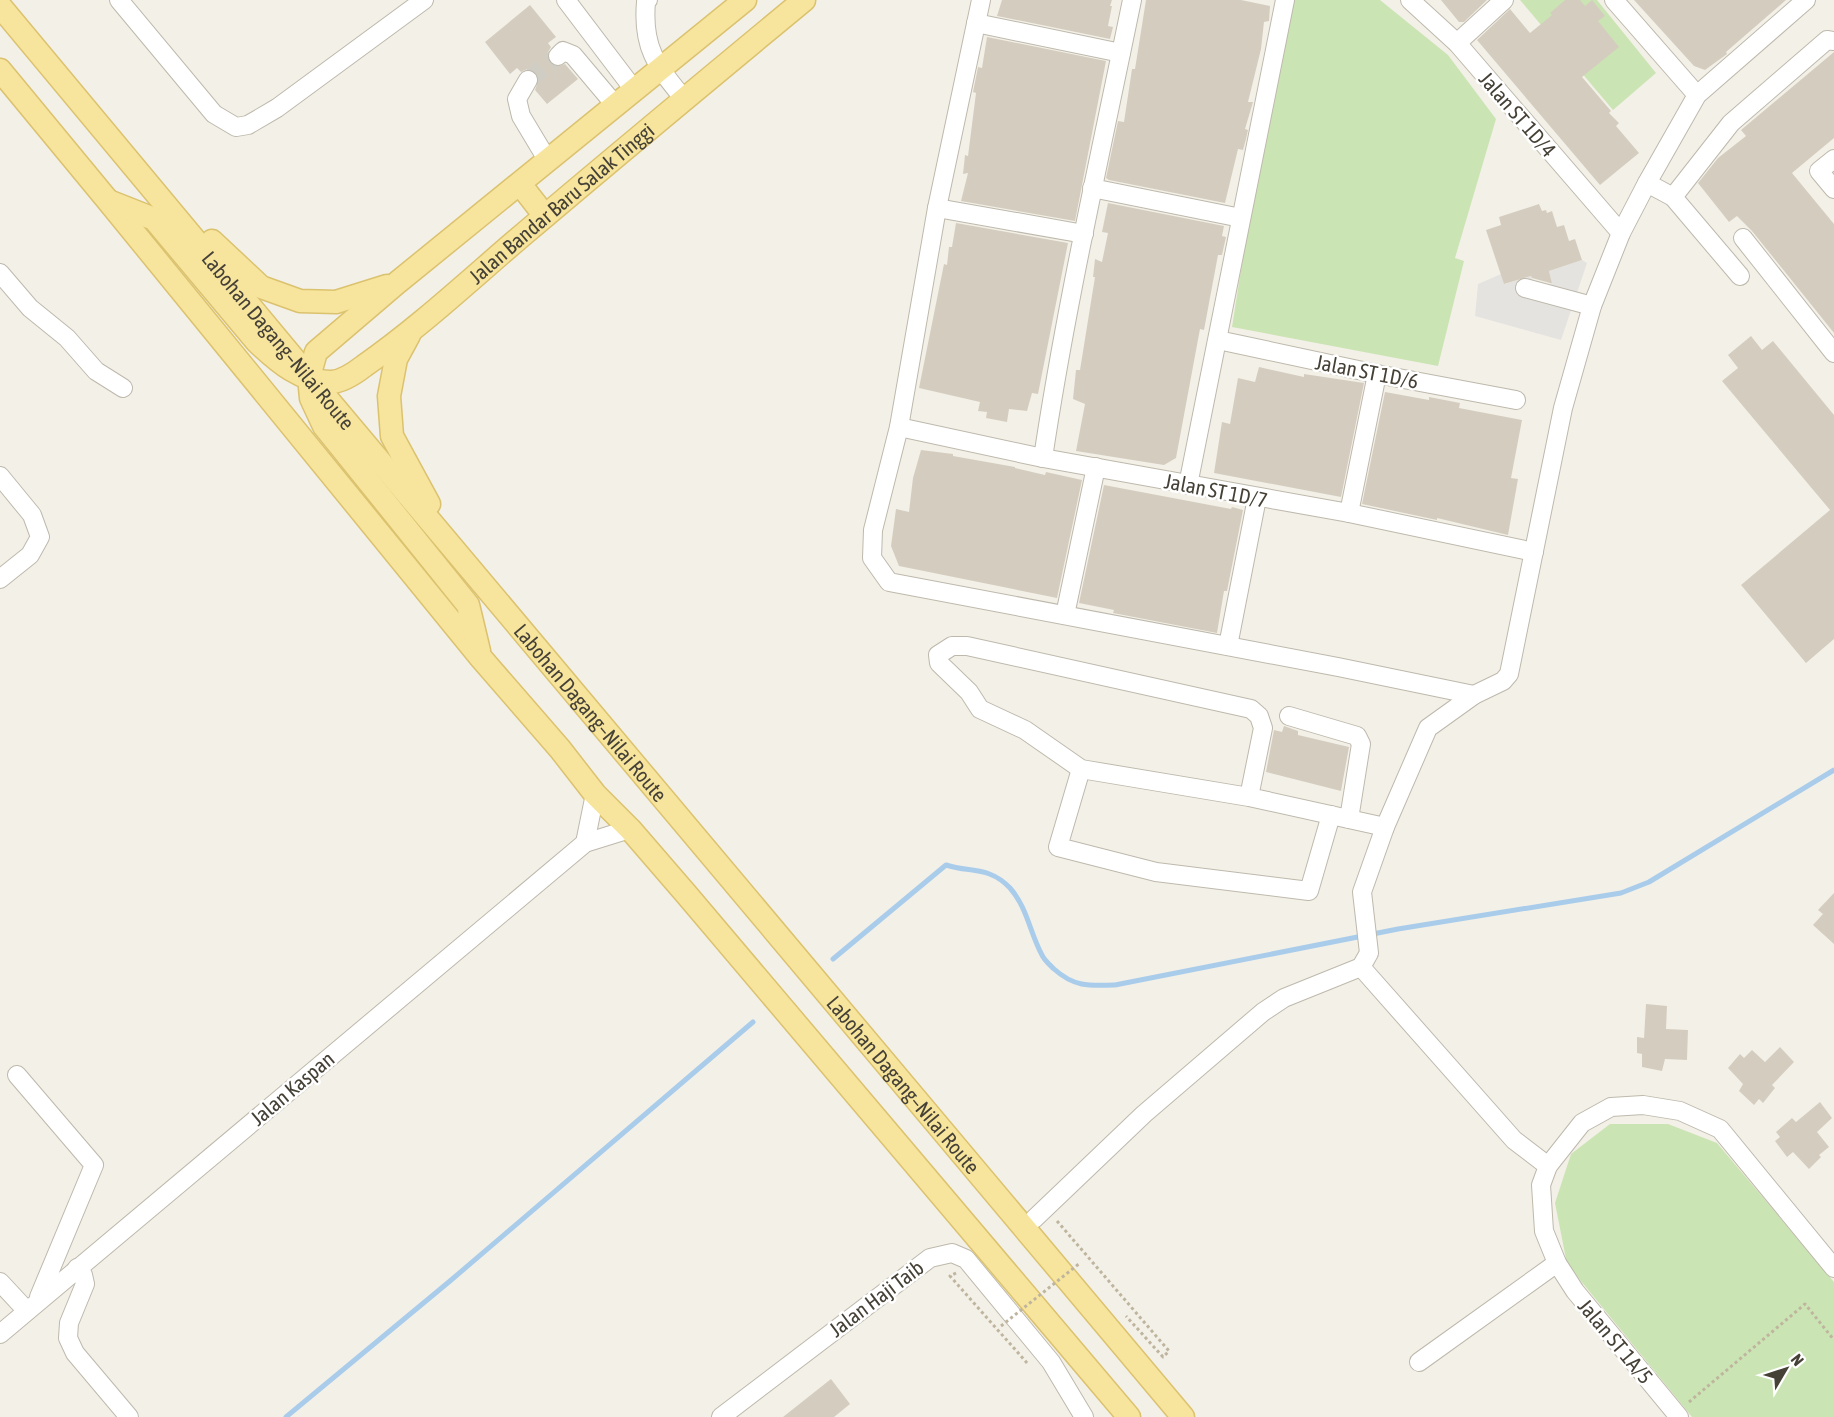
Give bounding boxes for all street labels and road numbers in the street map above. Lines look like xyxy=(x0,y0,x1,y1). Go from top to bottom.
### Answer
street label: Jalan ST 1D/4 xyxy=(1475,67,1561,161)
street label: Jalan Bandar Baru Salak Tinggi xyxy=(464,118,659,288)
street label: Labohan Dagang–Nilai Route xyxy=(197,246,360,434)
street label: Jalan ST 1D/6 xyxy=(1313,349,1421,393)
street label: Jalan ST 1D/7 xyxy=(1162,468,1270,512)
street label: Labohan Dagang–Nilai Route xyxy=(509,619,672,806)
street label: Labohan Dagang–Nilai Route xyxy=(822,991,985,1178)
street label: Jalan Kaspan xyxy=(245,1046,339,1130)
street label: Jalan Haji Taib xyxy=(824,1255,928,1341)
street label: Jalan ST 1A/5 xyxy=(1574,1294,1658,1388)

